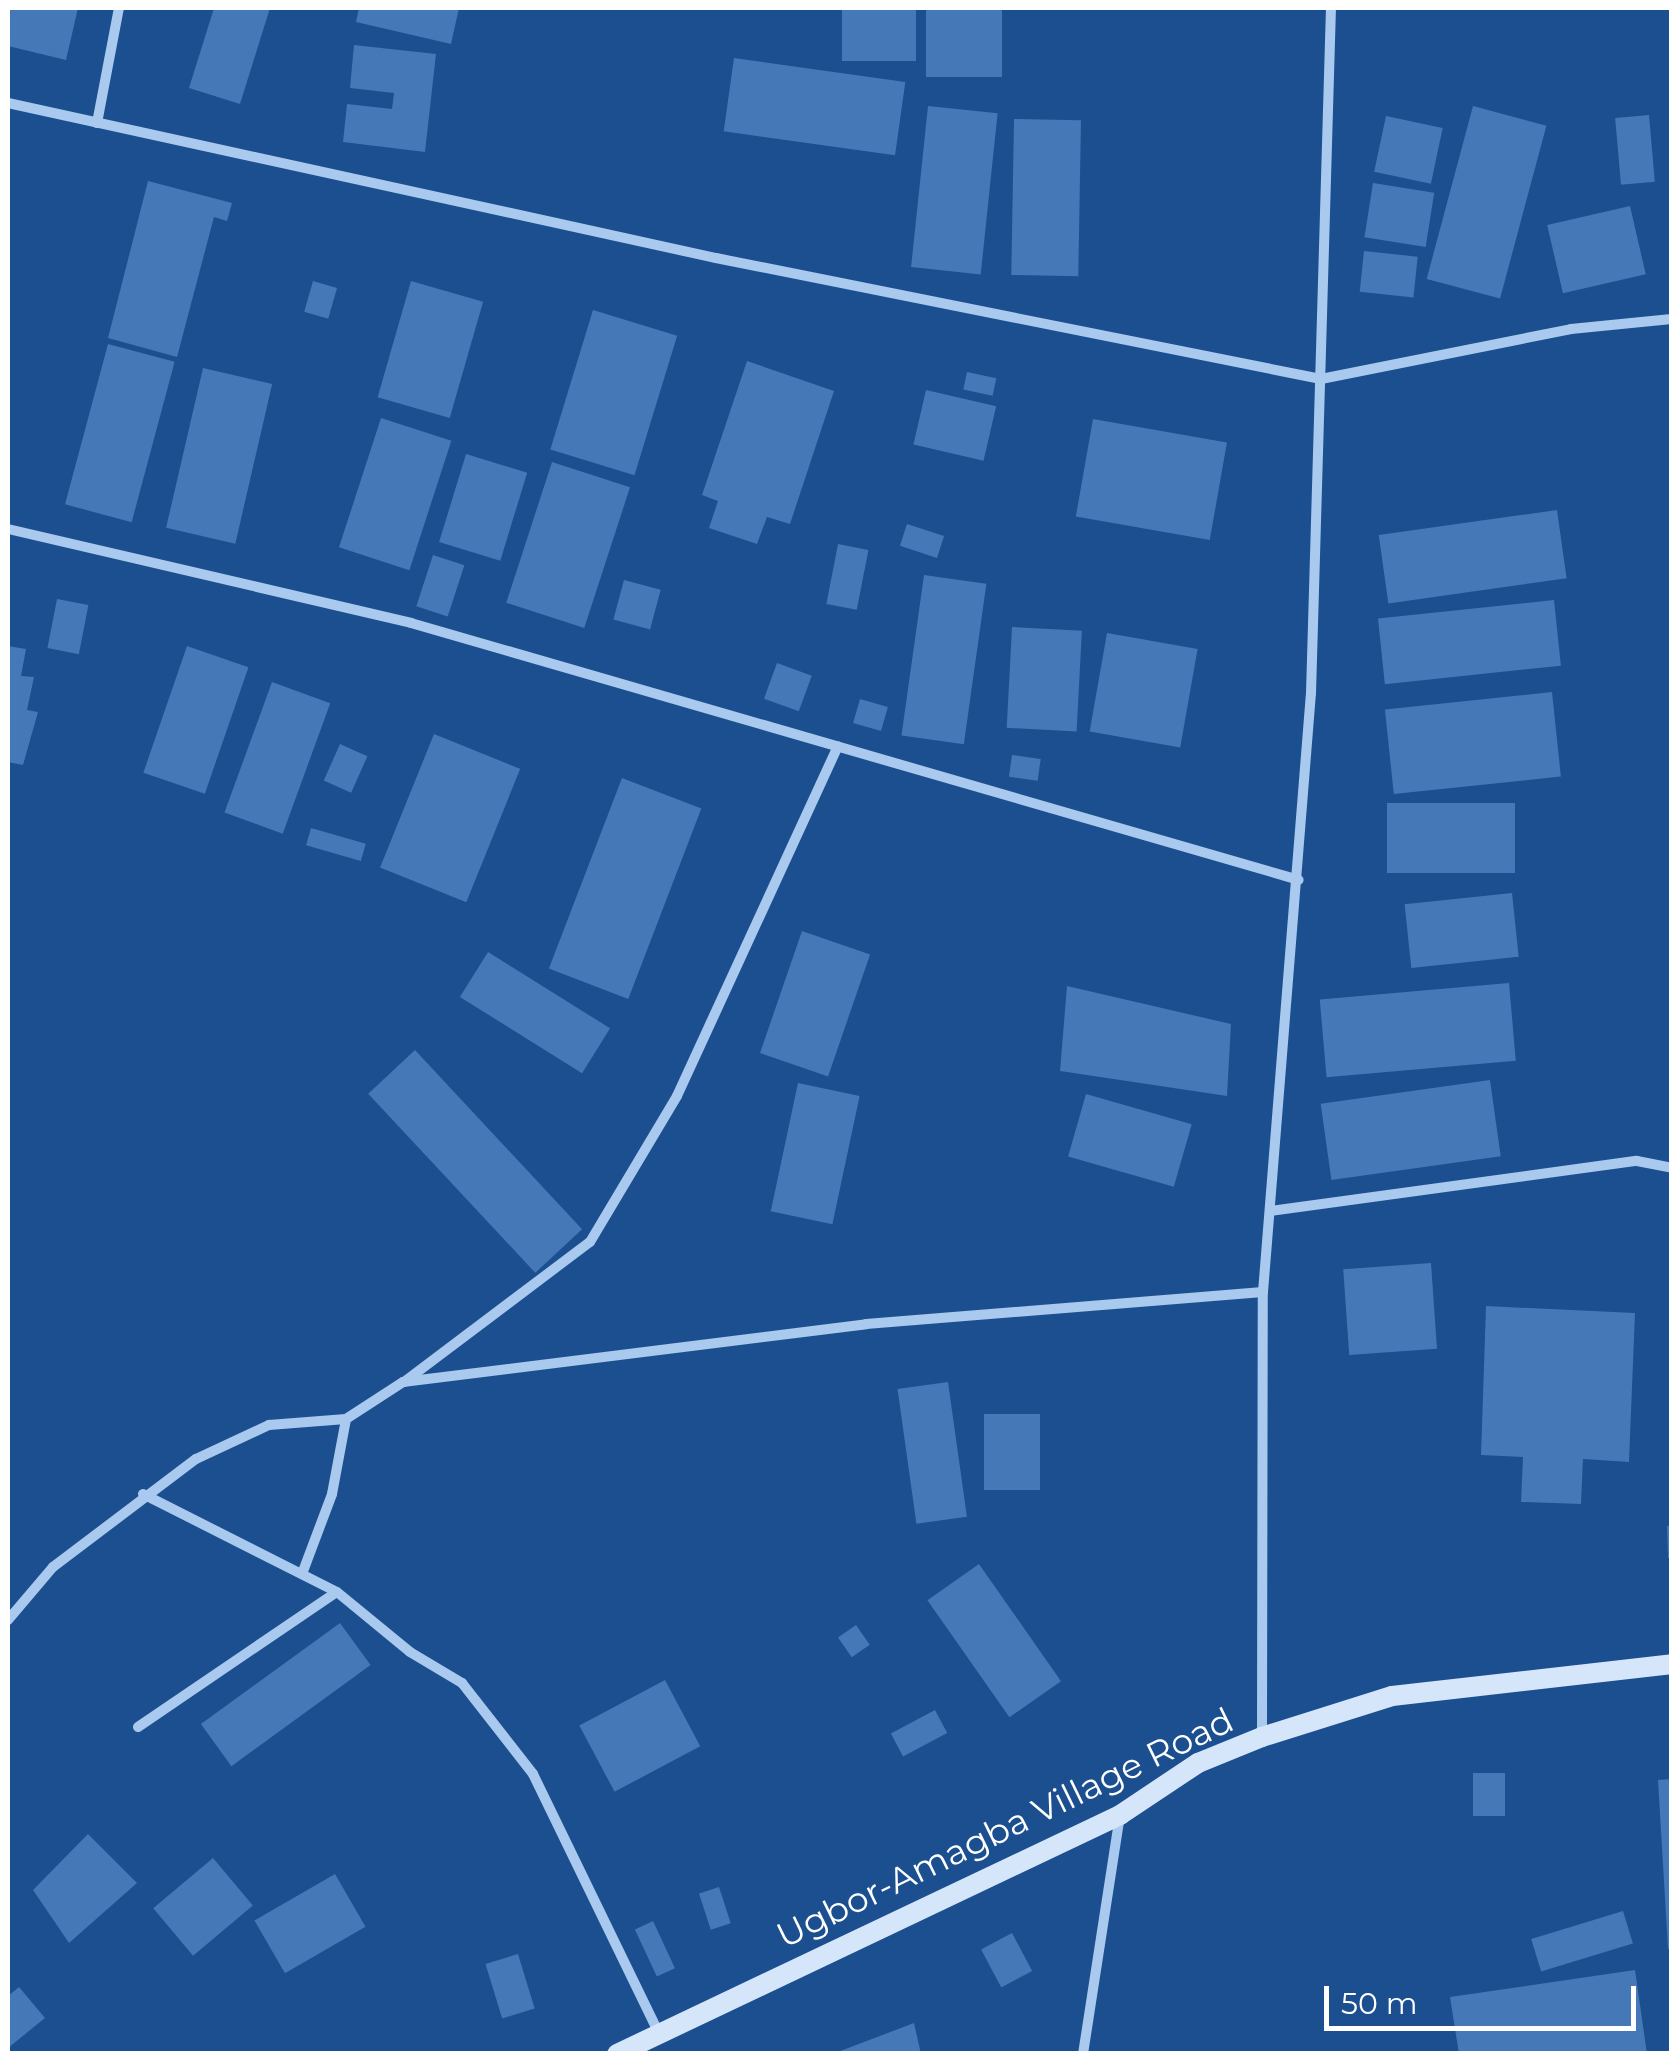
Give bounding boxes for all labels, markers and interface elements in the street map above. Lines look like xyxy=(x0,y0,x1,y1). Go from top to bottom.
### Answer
street label: Ugbor-Amagba Village Road xyxy=(770,1699,1240,1957)
scale bar xyxy=(1329,1966,1642,2028)
text: 50 m xyxy=(1341,1985,1418,2022)

